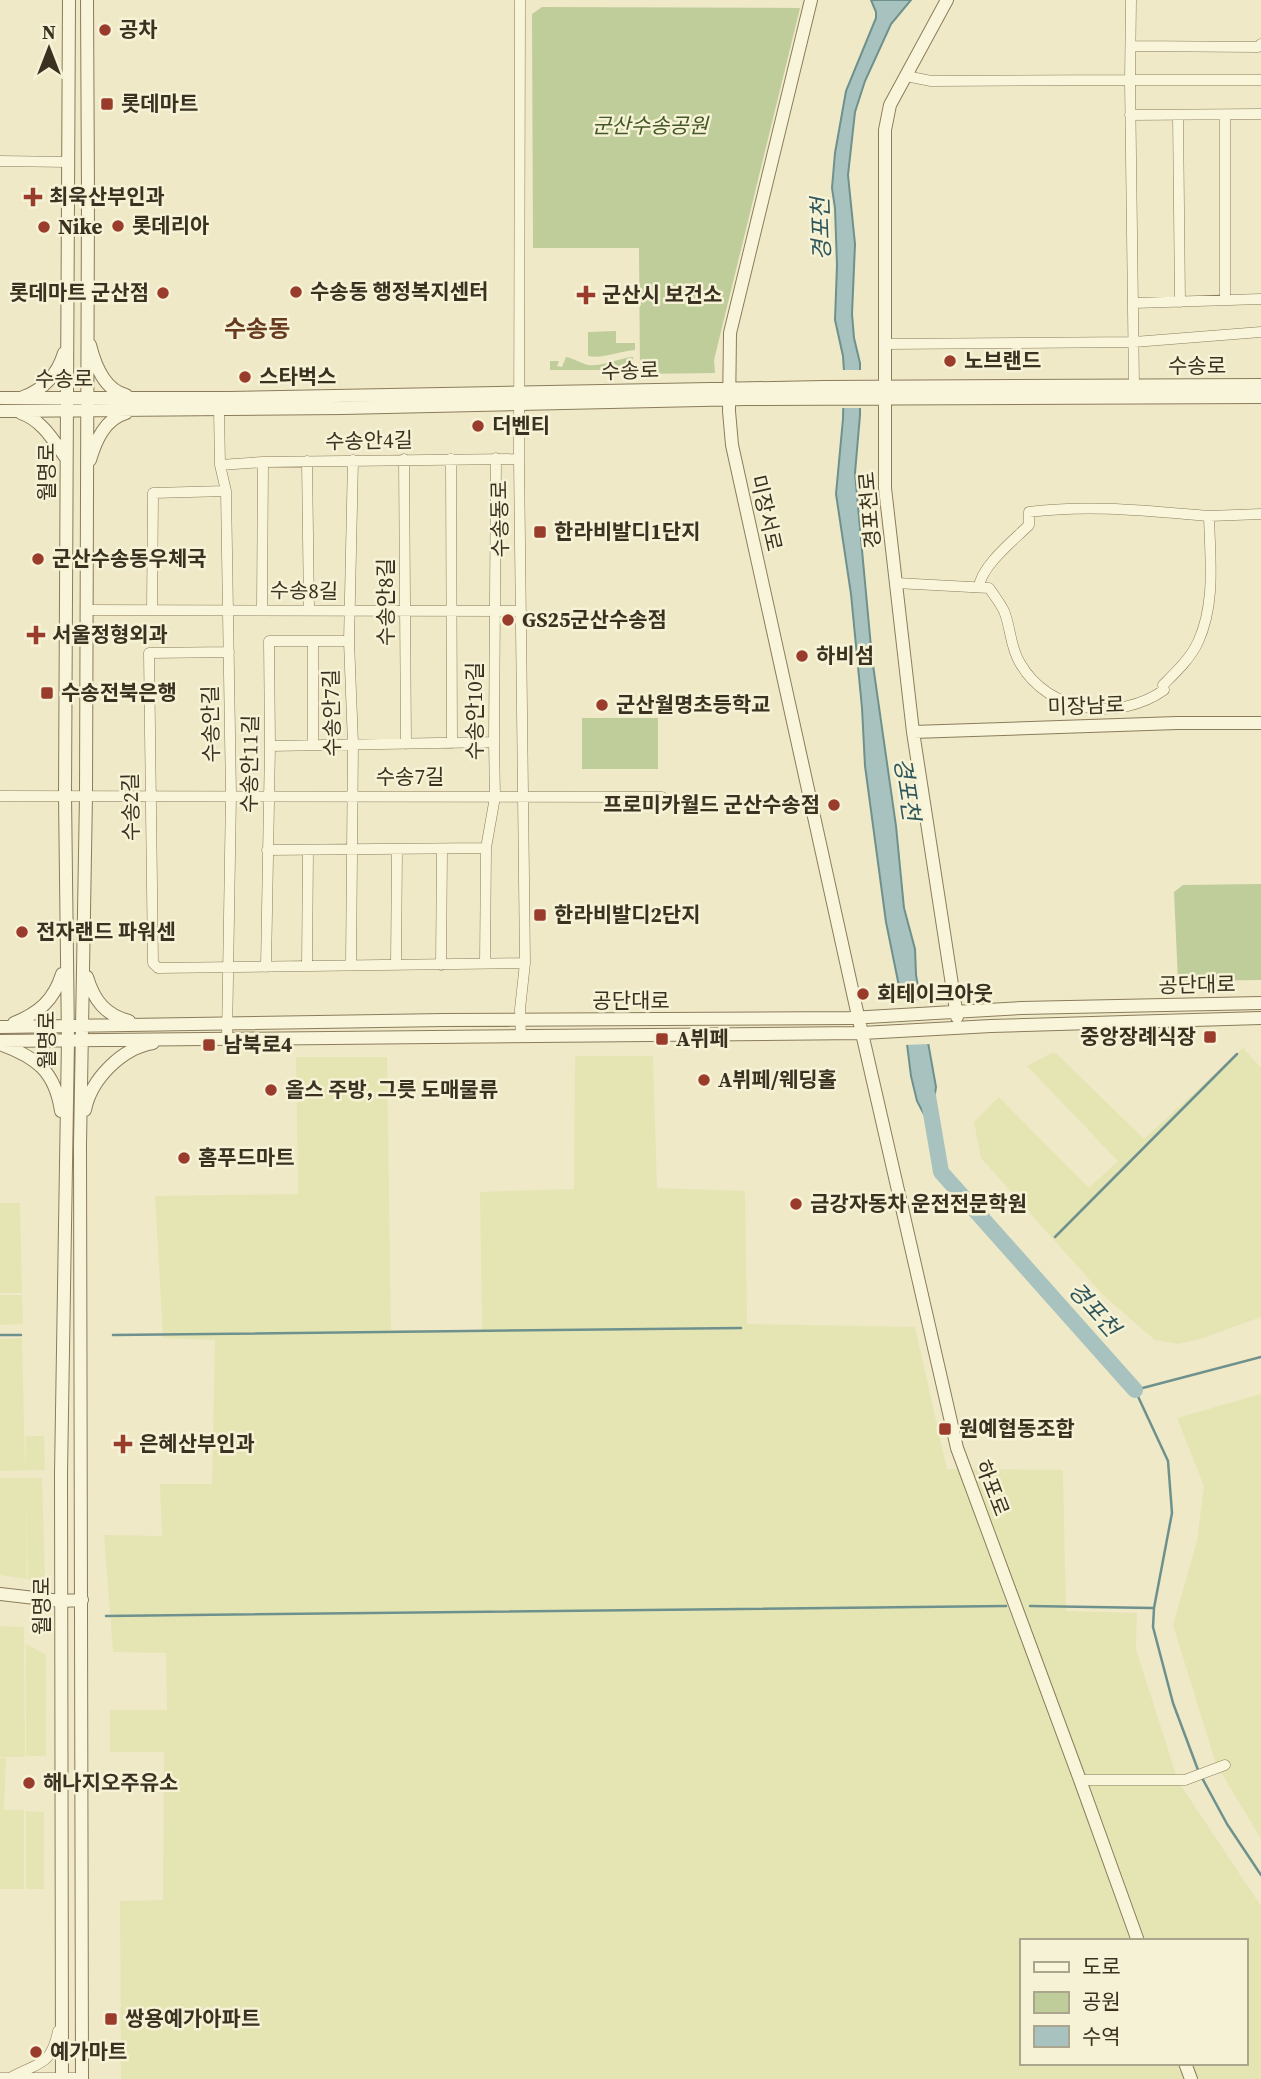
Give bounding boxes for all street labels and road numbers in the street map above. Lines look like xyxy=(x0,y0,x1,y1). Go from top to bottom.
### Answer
street label: 수송로 xyxy=(1168,351,1226,380)
street label: 수송로 xyxy=(601,355,659,386)
street label: 수송로 xyxy=(35,364,93,393)
street label: 수송안4길 xyxy=(325,425,413,456)
street label: 월명로 xyxy=(32,443,61,501)
street label: 경포천로 xyxy=(852,470,887,550)
street label: 미장서로 xyxy=(744,472,789,554)
street label: 수송동로 xyxy=(484,480,515,558)
street label: 수송안8길 xyxy=(371,558,400,646)
street label: 수송8길 xyxy=(270,575,338,606)
street label: 수송안10길 xyxy=(460,662,489,760)
street label: 수송안7길 xyxy=(316,669,347,757)
street label: 수송안길 xyxy=(195,685,226,763)
street label: 미장남로 xyxy=(1047,690,1125,721)
street label: 수송안11길 xyxy=(234,715,265,813)
street label: 수송7길 xyxy=(376,762,444,791)
street label: 수송2길 xyxy=(115,773,146,841)
street label: 공단대로 xyxy=(1158,969,1236,1000)
street label: 공단대로 xyxy=(592,986,670,1015)
street label: 월명로 xyxy=(32,1011,61,1069)
street label: 하포로 xyxy=(969,1456,1016,1520)
street label: 월명로 xyxy=(27,1577,56,1635)

